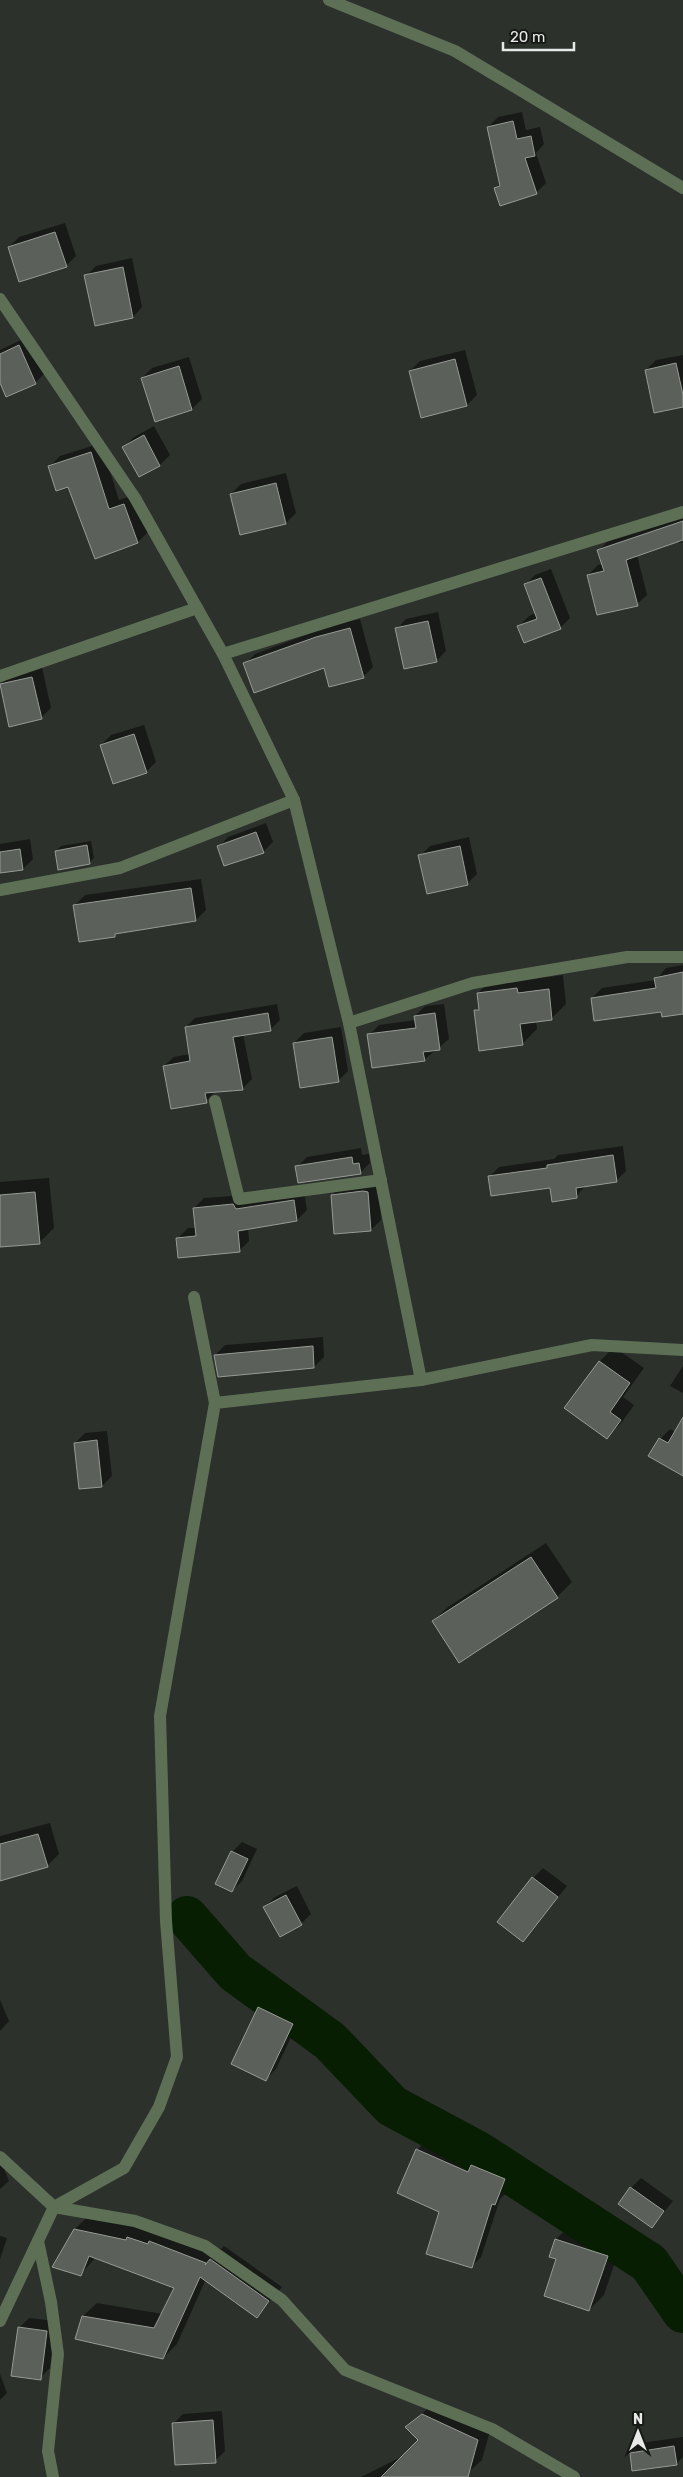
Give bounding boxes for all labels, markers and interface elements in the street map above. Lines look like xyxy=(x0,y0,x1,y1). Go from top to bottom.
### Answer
scale bar xyxy=(503,20,574,52)
text: 20 m xyxy=(510,28,545,46)
north arrow xyxy=(613,2407,663,2457)
text: N xyxy=(633,2411,643,2428)

